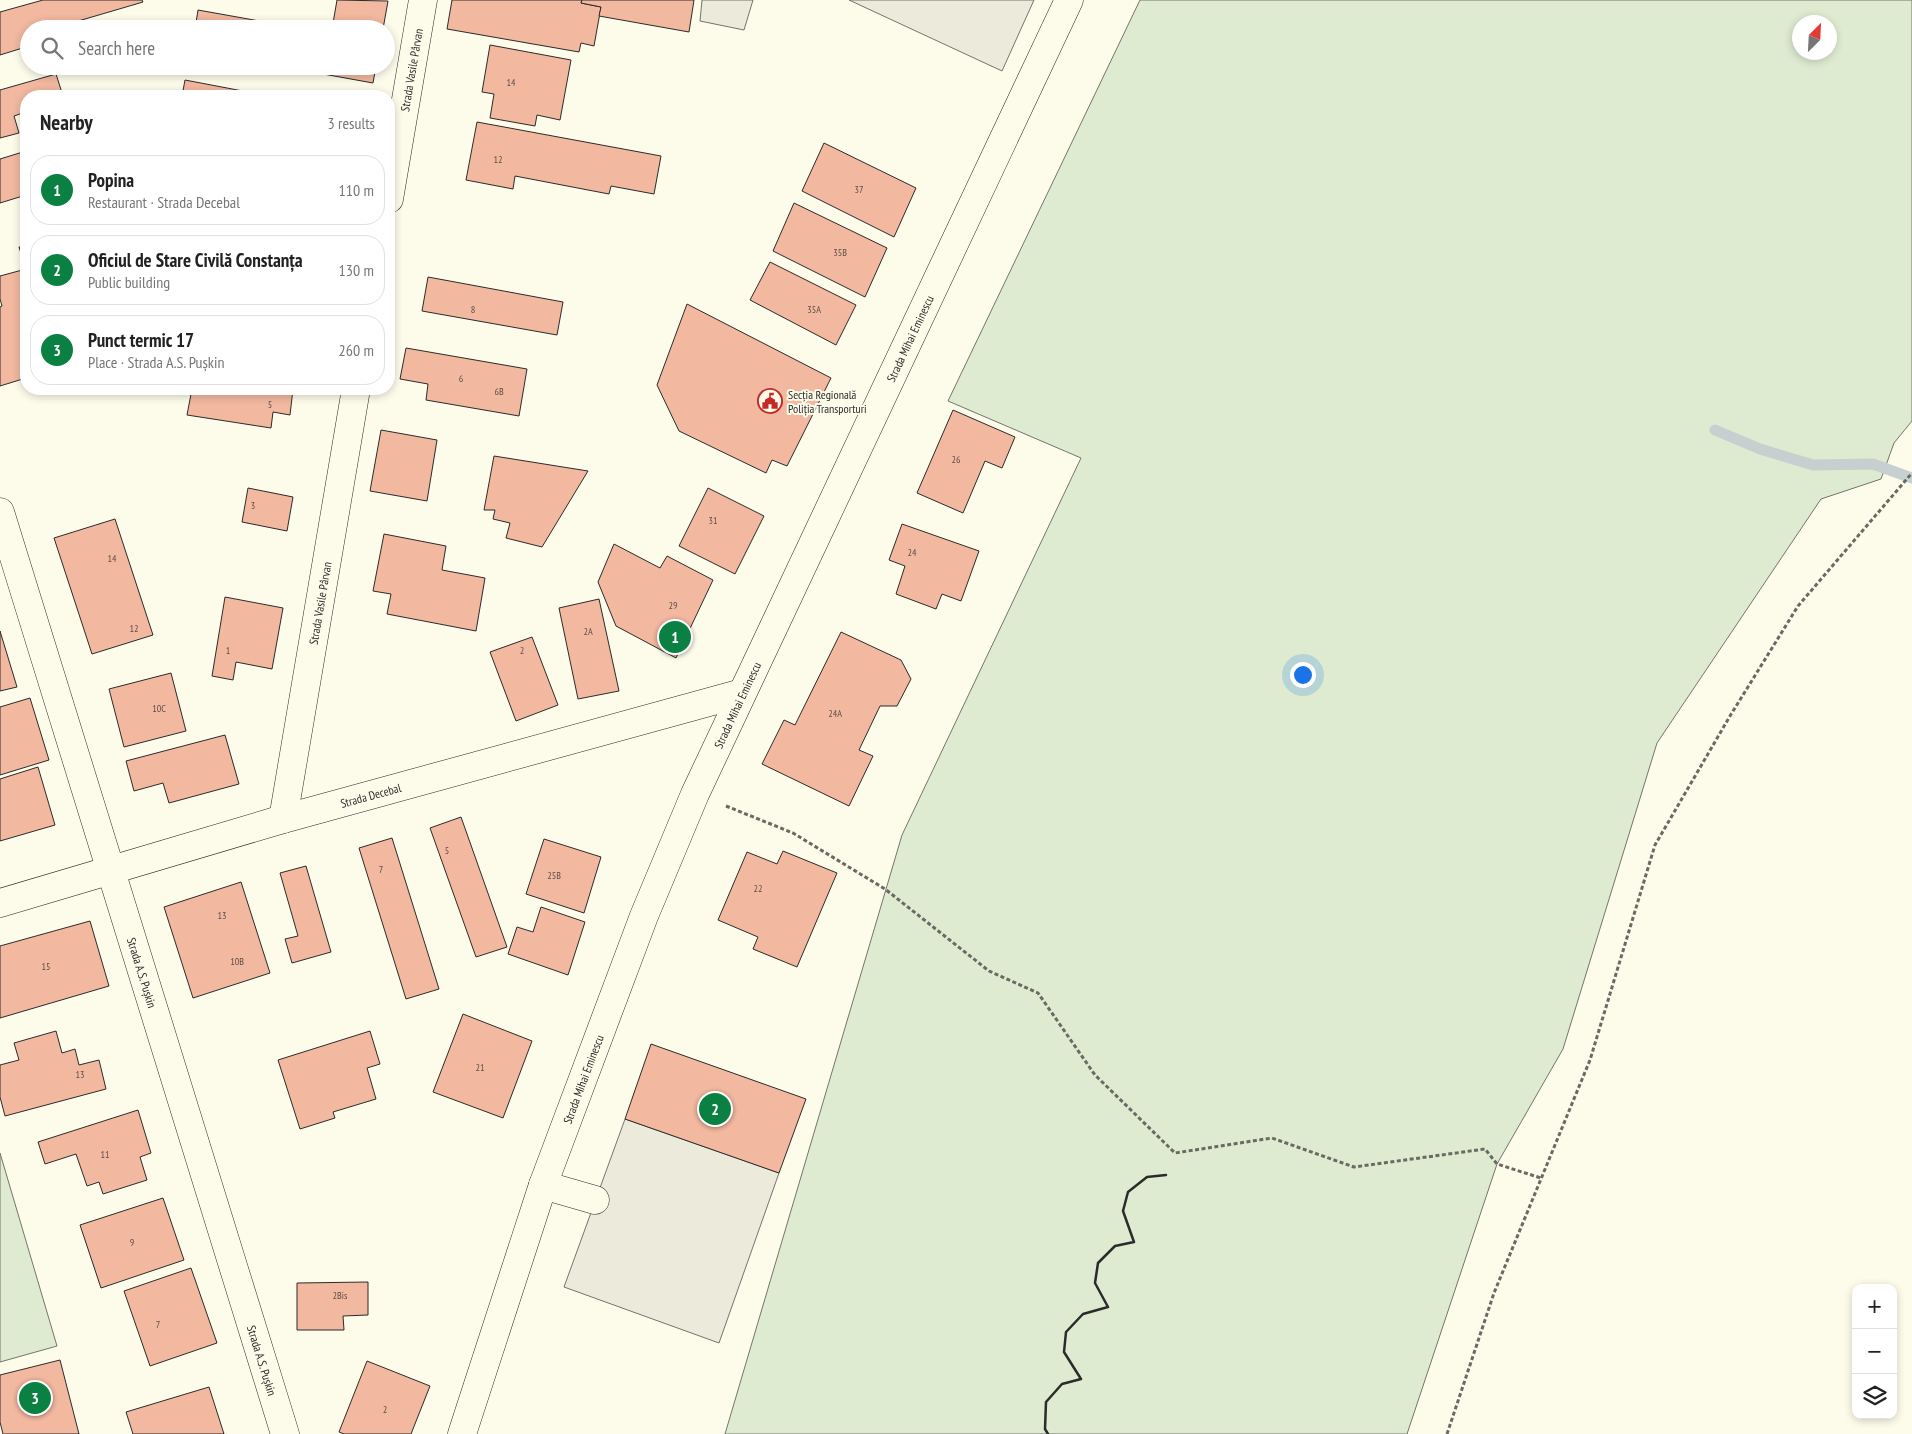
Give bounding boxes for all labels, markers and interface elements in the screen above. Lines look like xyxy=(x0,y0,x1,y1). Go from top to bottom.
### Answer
north arrow xyxy=(1792,15,1837,60)
search box xyxy=(20,20,395,75)
street label: Strada Vasile Pârvan xyxy=(397,27,426,113)
icon: search xyxy=(38,34,66,62)
text: Search here xyxy=(78,36,155,60)
house number: 14 xyxy=(507,76,516,89)
text: Nearby xyxy=(40,109,93,136)
text: 3 results xyxy=(328,113,375,133)
house number: 12 xyxy=(494,153,503,166)
text: Popina xyxy=(88,168,134,192)
text: 1 xyxy=(53,180,61,200)
text: 110 m xyxy=(339,180,374,200)
house number: 37 xyxy=(855,183,864,196)
text: Restaurant · Strada Decebal xyxy=(88,192,240,212)
house number: 35B xyxy=(833,246,847,259)
text: Oficiul de Stare Civilă Constanța xyxy=(88,248,303,272)
text: 2 xyxy=(53,260,61,280)
text: 130 m xyxy=(339,260,374,280)
text: Public building xyxy=(88,272,170,292)
street label: Strada Mihai Eminescu xyxy=(883,293,936,384)
house number: 8 xyxy=(471,303,475,316)
house number: 35A xyxy=(807,303,821,316)
text: Punct termic 17 xyxy=(88,328,194,352)
text: 3 xyxy=(53,340,61,360)
text: 260 m xyxy=(339,340,374,360)
text: Place · Strada A.S. Pușkin xyxy=(88,352,225,372)
house number: 6 xyxy=(459,372,464,385)
house number: 6B xyxy=(494,385,504,398)
place label: Secția Regională Poliția Transporturi xyxy=(788,387,867,416)
public building icon: Secția Regională Poliția Transporturi xyxy=(757,388,783,414)
house number: 5 xyxy=(268,398,272,411)
house number: 26 xyxy=(952,453,961,466)
house number: 3 xyxy=(251,499,255,512)
house number: 31 xyxy=(709,514,718,527)
house number: 24 xyxy=(908,546,917,559)
house number: 14 xyxy=(108,552,117,565)
street label: Strada Vasile Pârvan xyxy=(305,560,334,646)
house number: 29 xyxy=(669,599,678,612)
pin: 1 xyxy=(659,618,691,656)
house number: 12 xyxy=(130,622,139,635)
house number: 2A xyxy=(583,625,593,638)
house number: 1 xyxy=(226,644,230,657)
house number: 2 xyxy=(520,644,524,657)
street label: Strada Mihai Eminescu xyxy=(710,659,764,751)
your location xyxy=(1290,662,1316,688)
house number: 10C xyxy=(152,702,166,715)
house number: 24A xyxy=(828,707,842,720)
street label: Strada Decebal xyxy=(339,779,403,810)
house number: 5 xyxy=(445,844,449,857)
house number: 7 xyxy=(379,863,383,876)
house number: 25B xyxy=(547,869,561,882)
house number: 22 xyxy=(754,882,763,895)
house number: 13 xyxy=(218,909,227,922)
street label: Strada A.S. Pușkin xyxy=(124,935,160,1010)
house number: 10B xyxy=(230,955,244,968)
house number: 15 xyxy=(42,960,51,973)
street label: Strada Mihai Eminescu xyxy=(559,1032,606,1126)
house number: 21 xyxy=(476,1061,485,1074)
house number: 13 xyxy=(76,1068,85,1081)
pin: 2 xyxy=(699,1090,731,1128)
house number: 11 xyxy=(101,1148,110,1161)
house number: 9 xyxy=(130,1236,134,1249)
map controls xyxy=(1852,1284,1897,1419)
button: + xyxy=(1852,1284,1897,1329)
house number: 2Bis xyxy=(333,1289,348,1302)
house number: 7 xyxy=(156,1318,160,1331)
street label: Strada A.S. Pușkin xyxy=(244,1323,280,1397)
button: − xyxy=(1852,1329,1897,1374)
button: layers xyxy=(1852,1374,1897,1419)
pin: 3 xyxy=(19,1379,51,1417)
house number: 2 xyxy=(383,1403,387,1416)

